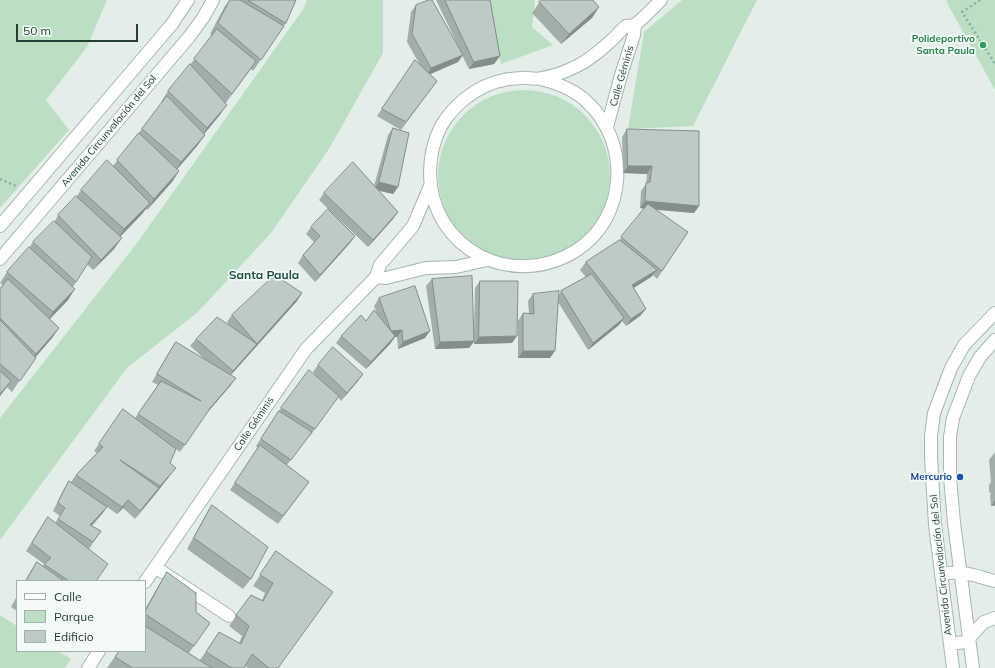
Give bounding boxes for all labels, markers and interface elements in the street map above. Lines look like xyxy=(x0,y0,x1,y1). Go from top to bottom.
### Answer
scale bar xyxy=(18,16,140,42)
text: 50 m xyxy=(23,23,51,38)
place label: Polideportivo Santa Paula xyxy=(912,33,975,56)
marker: Polideportivo Santa Paula xyxy=(978,40,988,50)
street label: Calle Géminis xyxy=(608,44,636,108)
street label: Avenida Circunvalación del Sol xyxy=(59,73,159,189)
district label: Santa Paula xyxy=(229,268,299,282)
street label: Calle Géminis xyxy=(232,395,276,453)
place label: Mercurio xyxy=(911,471,952,483)
marker: Mercurio xyxy=(955,472,965,482)
street label: Avenida Circunvalación del Sol xyxy=(928,494,954,636)
legend xyxy=(16,580,146,652)
text: Calle xyxy=(54,589,81,604)
text: Parque xyxy=(54,609,94,624)
text: Edificio xyxy=(54,629,94,644)

